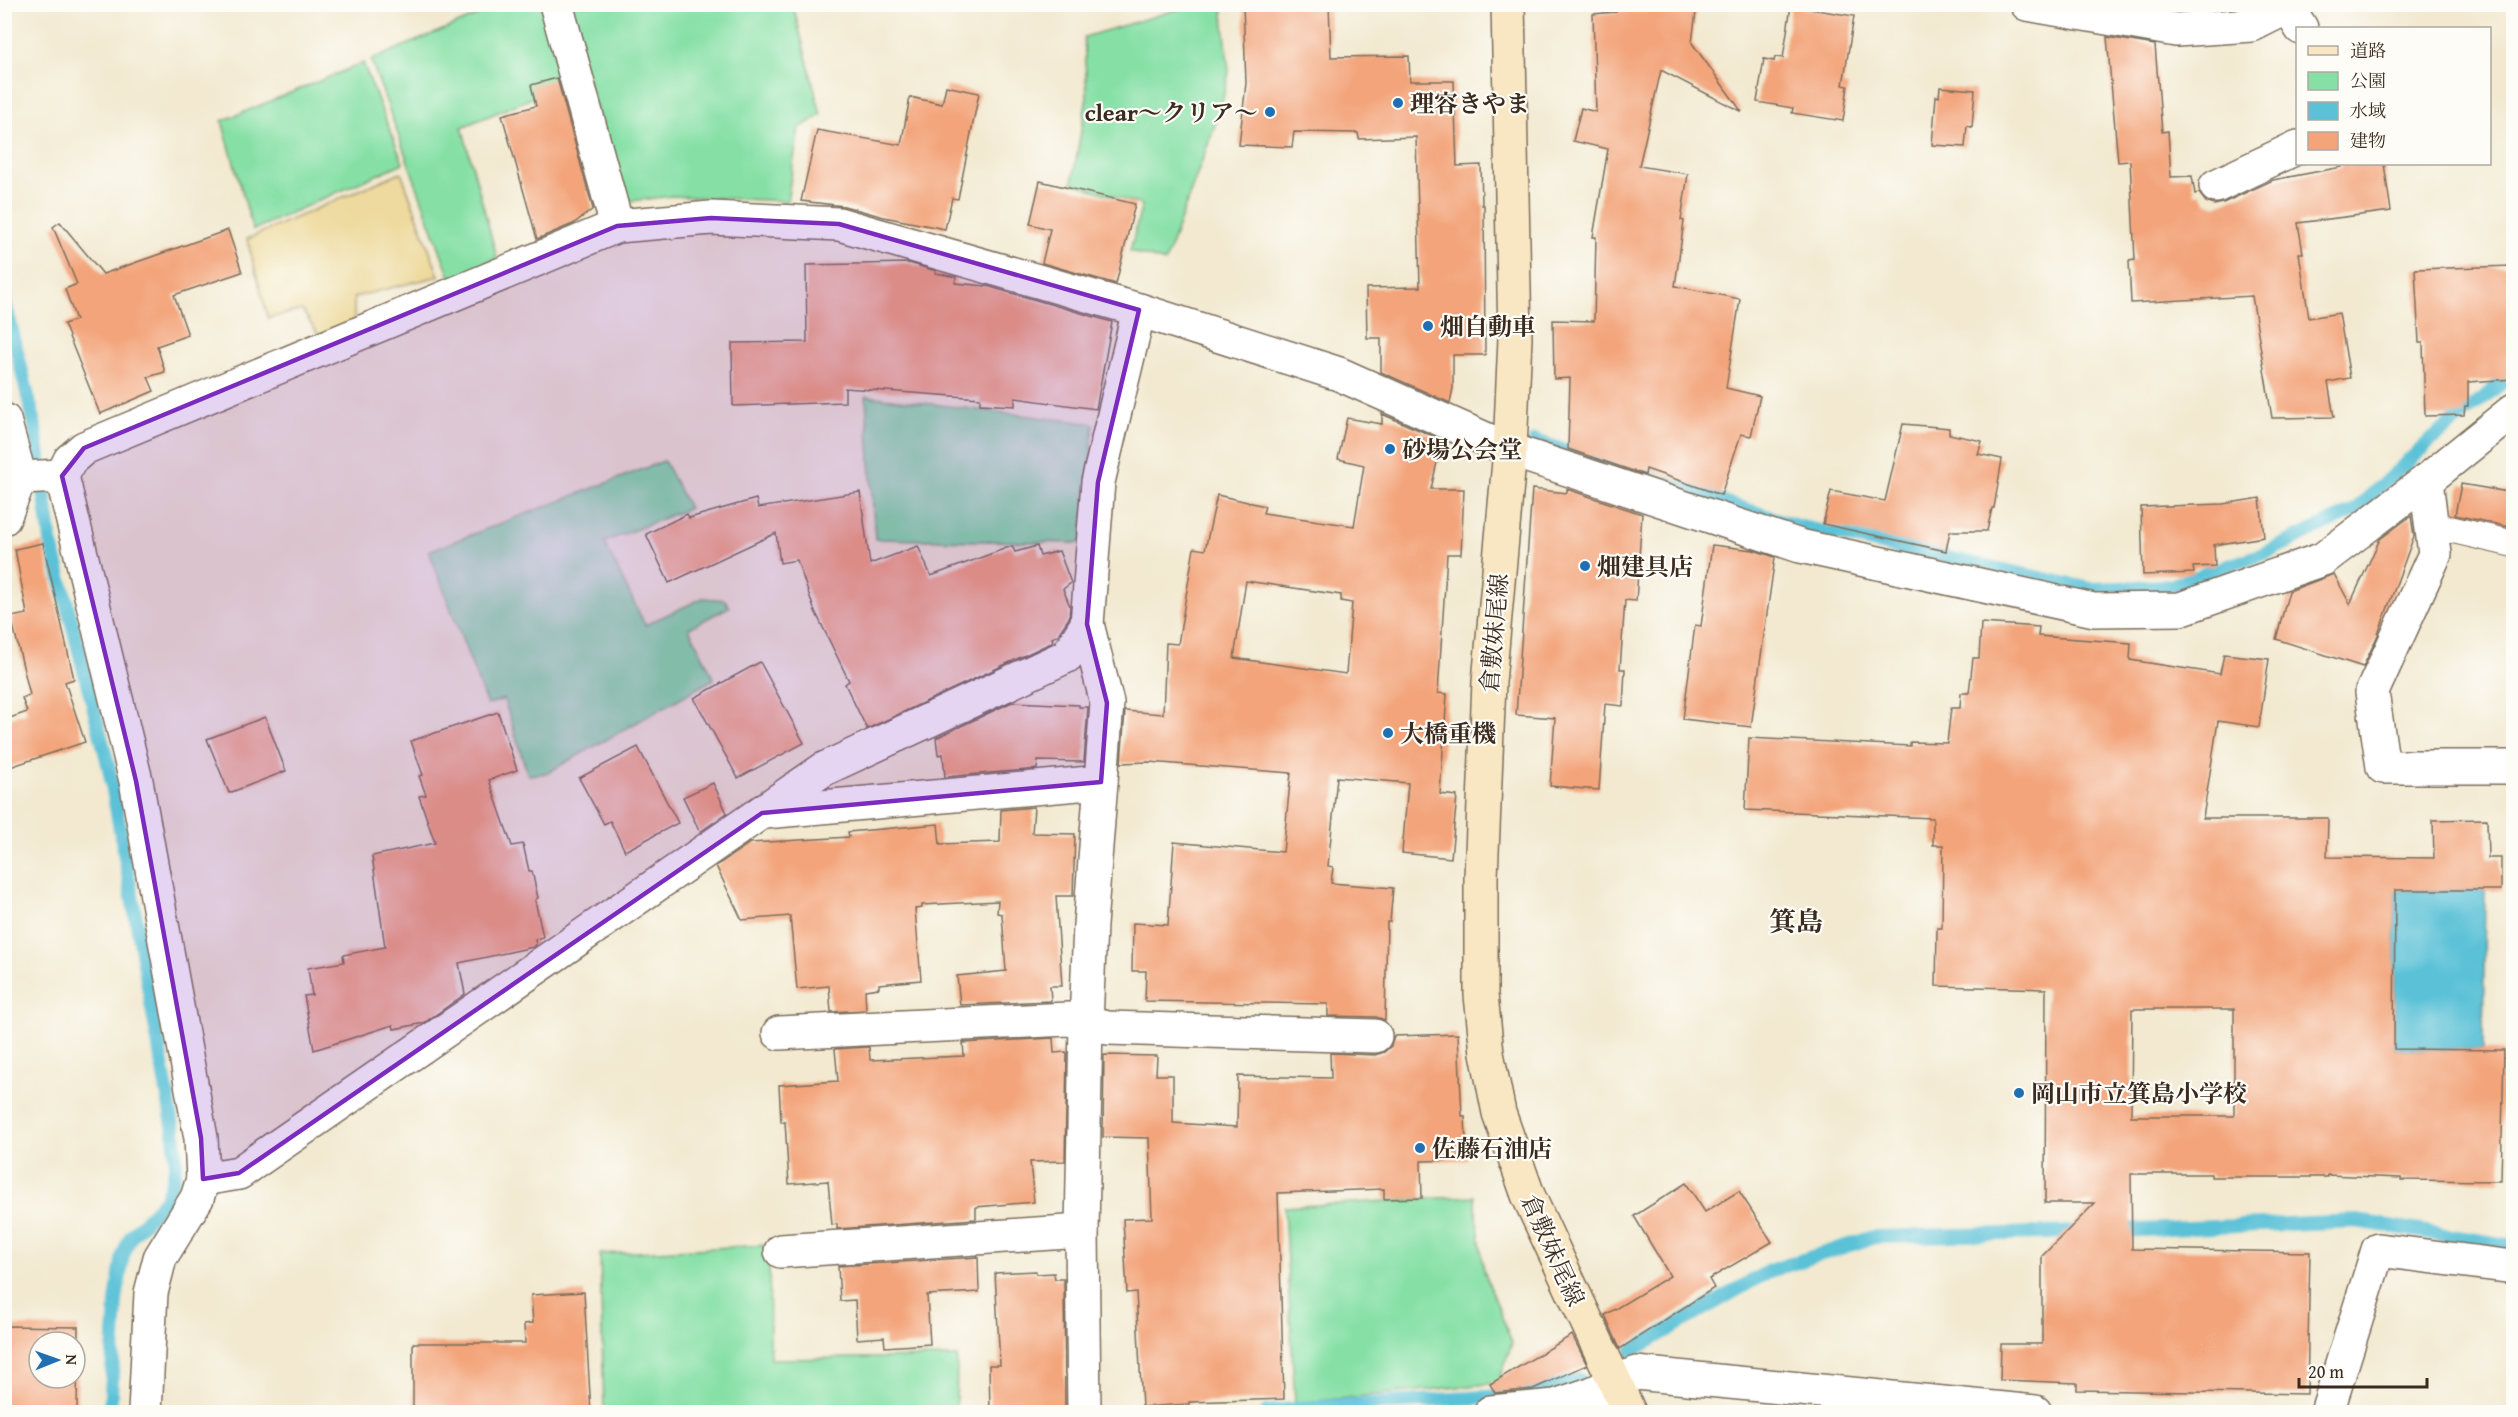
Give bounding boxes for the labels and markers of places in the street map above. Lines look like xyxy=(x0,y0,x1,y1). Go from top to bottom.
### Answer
place label: 理容きやま xyxy=(1410,86,1530,121)
place label: clear～クリア～ xyxy=(1085,95,1258,130)
marker: 理容きやま xyxy=(1391,96,1405,110)
marker: clear～クリア～ xyxy=(1263,105,1277,119)
place label: 畑自動車 xyxy=(1440,309,1536,344)
marker: 畑自動車 xyxy=(1421,319,1435,333)
place label: 砂場公会堂 xyxy=(1402,432,1522,467)
marker: 砂場公会堂 xyxy=(1383,442,1397,456)
place label: 畑建具店 xyxy=(1597,549,1693,584)
marker: 畑建具店 xyxy=(1578,559,1592,573)
place label: 大橋重機 xyxy=(1400,716,1496,751)
marker: 大橋重機 xyxy=(1381,726,1395,740)
place label: 岡山市立箕島小学校 xyxy=(2031,1076,2247,1111)
marker: 岡山市立箕島小学校 xyxy=(2012,1086,2026,1100)
place label: 佐藤石油店 xyxy=(1432,1131,1552,1166)
marker: 佐藤石油店 xyxy=(1413,1141,1427,1155)

